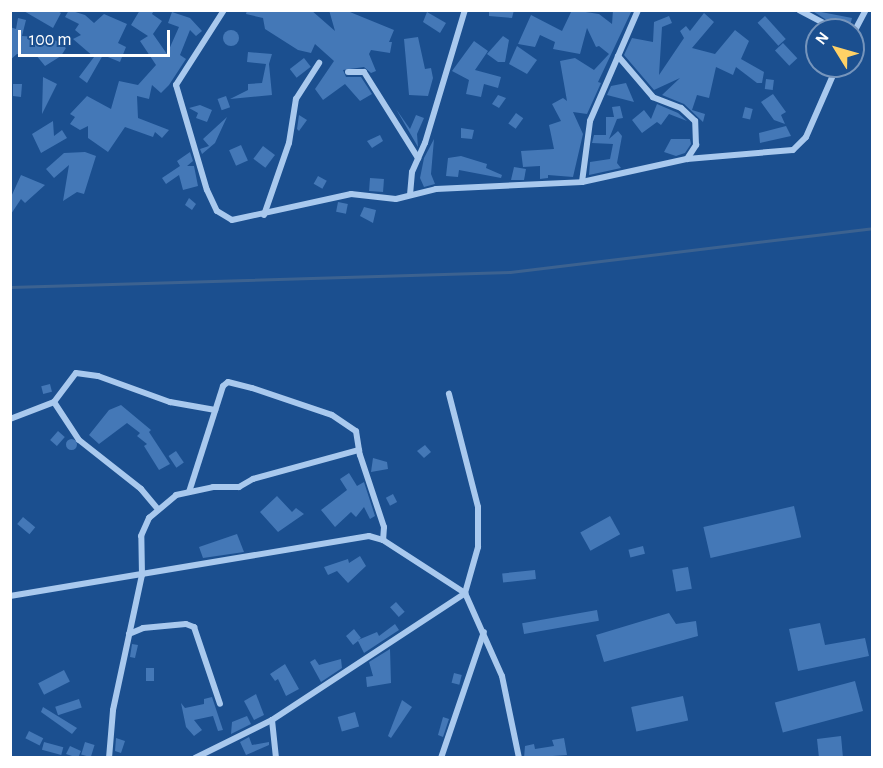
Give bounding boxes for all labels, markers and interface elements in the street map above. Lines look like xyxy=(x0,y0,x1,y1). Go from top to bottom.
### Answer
scale bar xyxy=(21,18,172,56)
north arrow xyxy=(805,18,865,78)
text: N xyxy=(812,29,832,48)
text: 100 m xyxy=(29,31,72,49)

